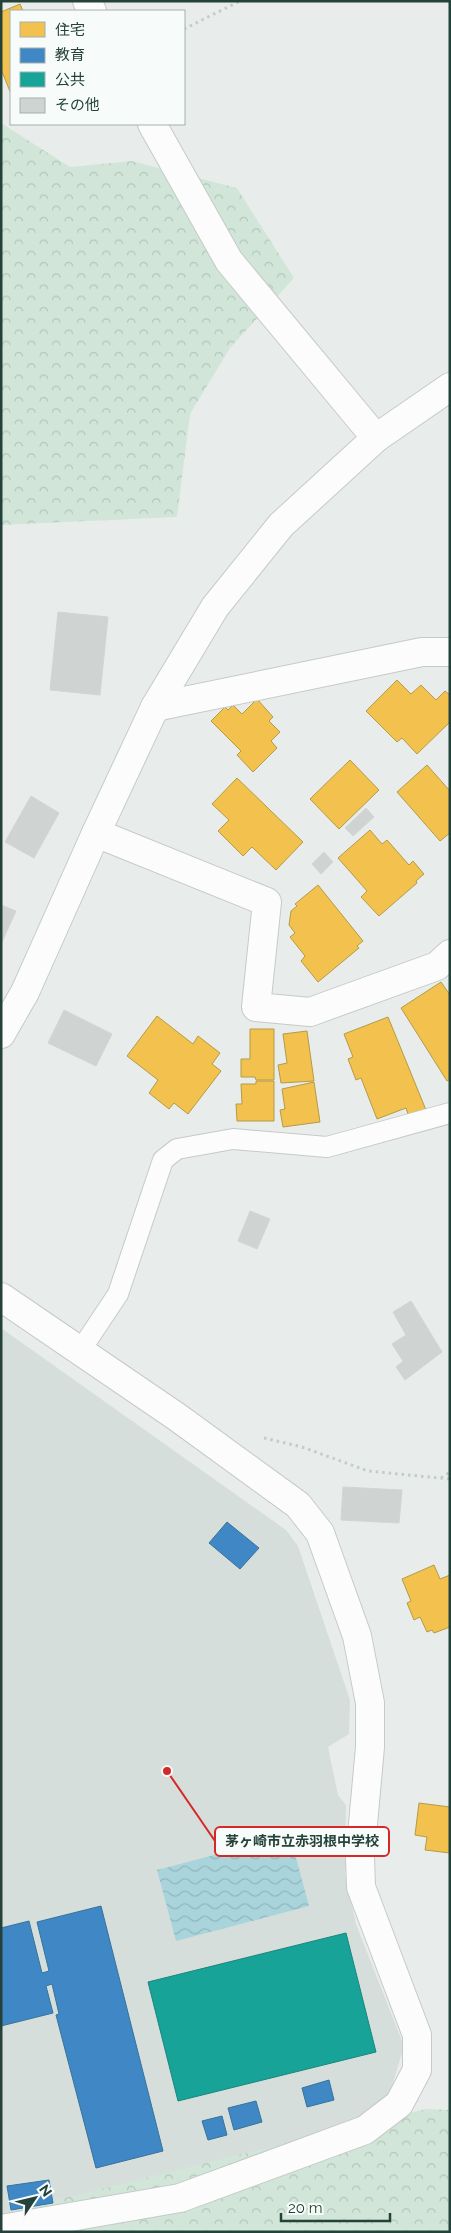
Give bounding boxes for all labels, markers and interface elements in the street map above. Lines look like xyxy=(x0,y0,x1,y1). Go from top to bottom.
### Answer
legend xyxy=(10,10,185,125)
text: 住宅 xyxy=(55,21,85,39)
text: 教育 xyxy=(55,46,85,64)
text: 公共 xyxy=(55,71,85,89)
text: その他 xyxy=(55,96,100,114)
callout: 茅ヶ崎市立赤羽根中学校 xyxy=(215,1827,389,1856)
text: 茅ヶ崎市立赤羽根中学校 xyxy=(225,1833,379,1849)
north arrow xyxy=(10,2173,60,2223)
text: N xyxy=(36,2182,55,2200)
scale bar xyxy=(281,2190,390,2222)
text: 20 m xyxy=(288,2199,323,2217)

